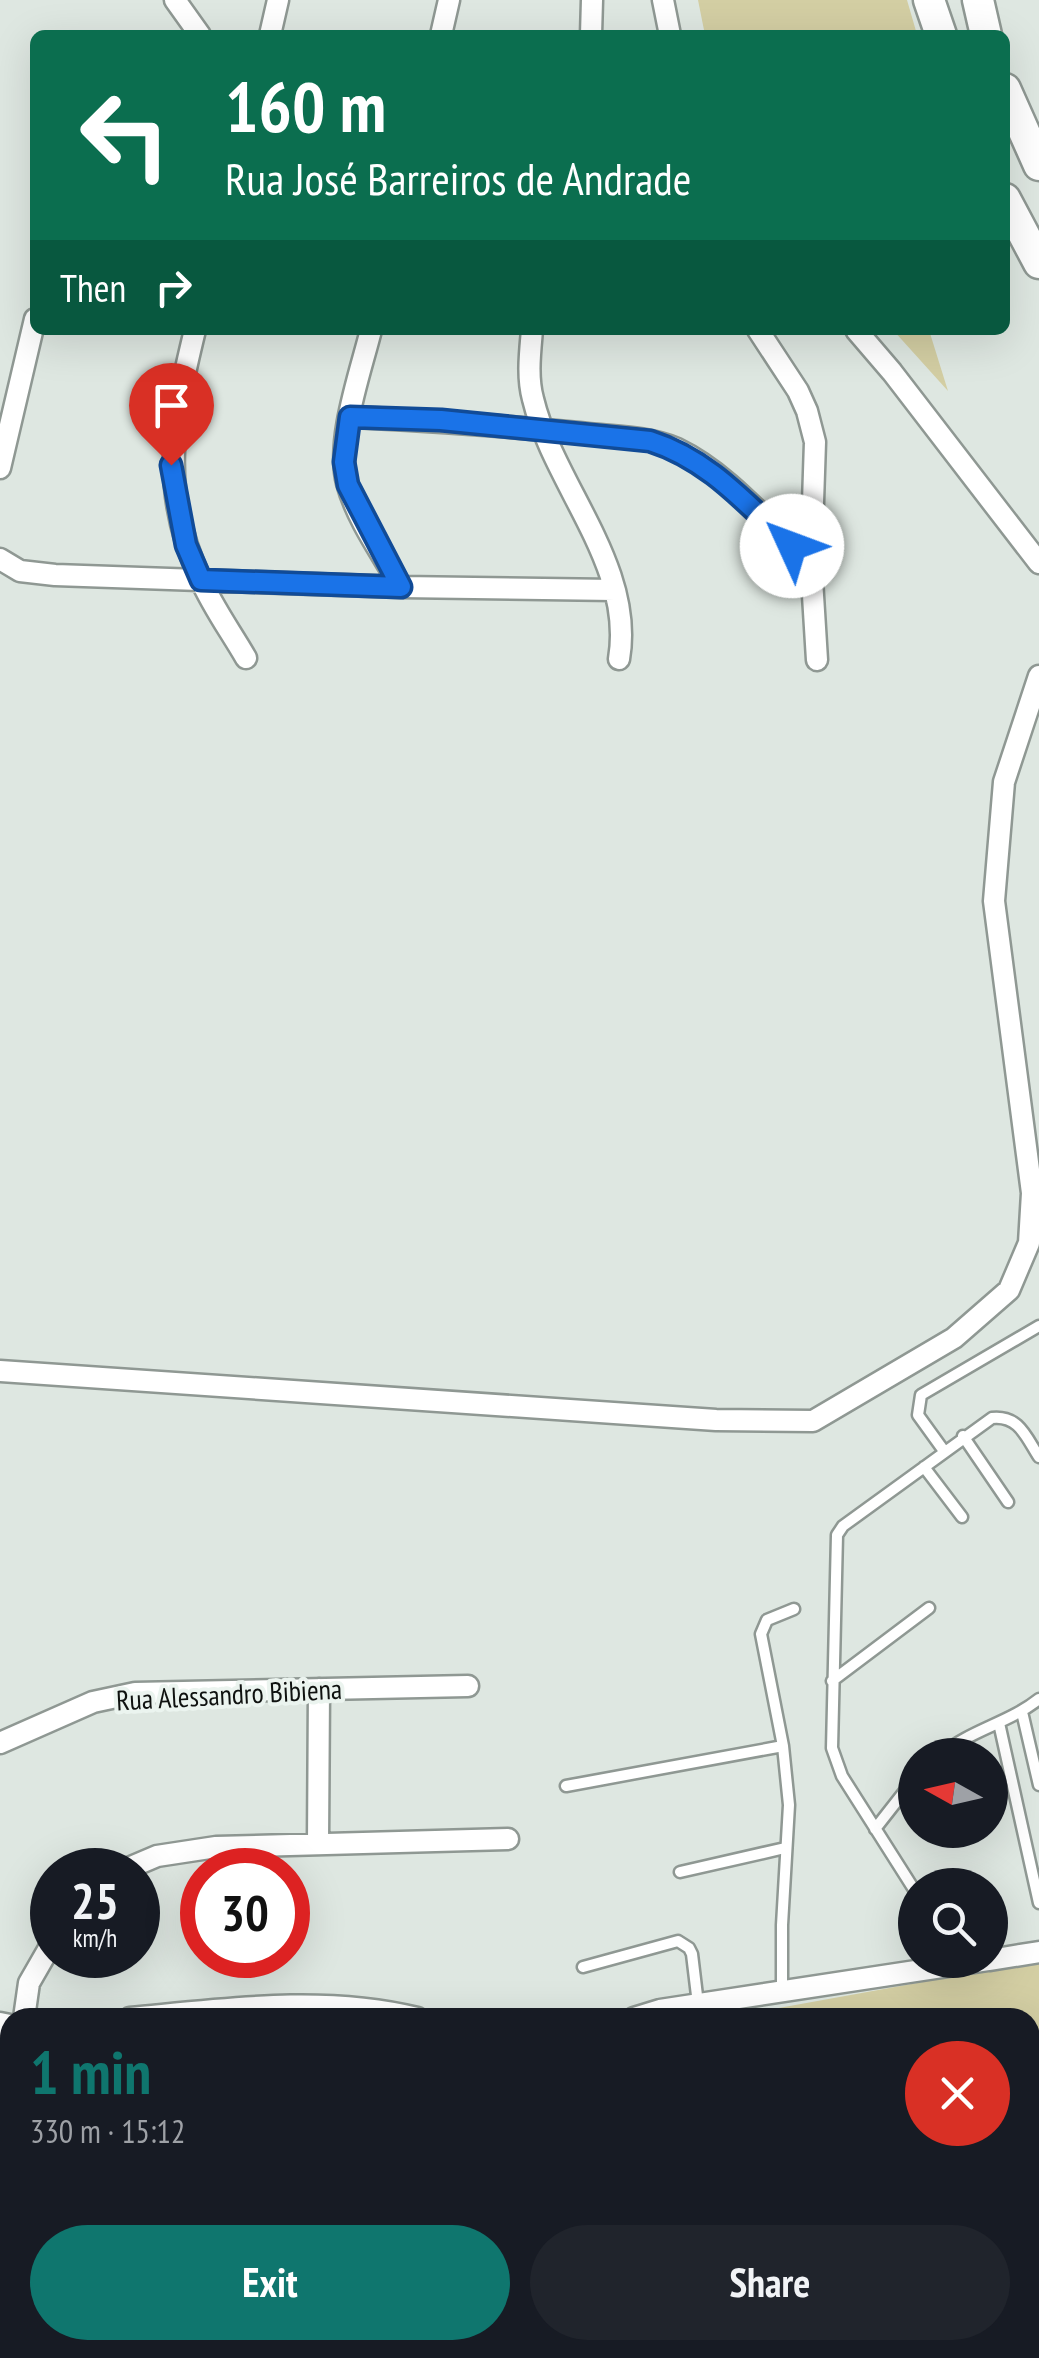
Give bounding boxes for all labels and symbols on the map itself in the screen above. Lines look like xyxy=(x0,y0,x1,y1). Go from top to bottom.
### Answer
pin xyxy=(129,363,214,466)
position arrow xyxy=(740,494,844,598)
street label: Rua Alessandro Bibiena xyxy=(115,1670,343,1718)
north arrow xyxy=(898,1738,1008,1848)
speed limit sign: 30 xyxy=(180,1848,310,1978)

